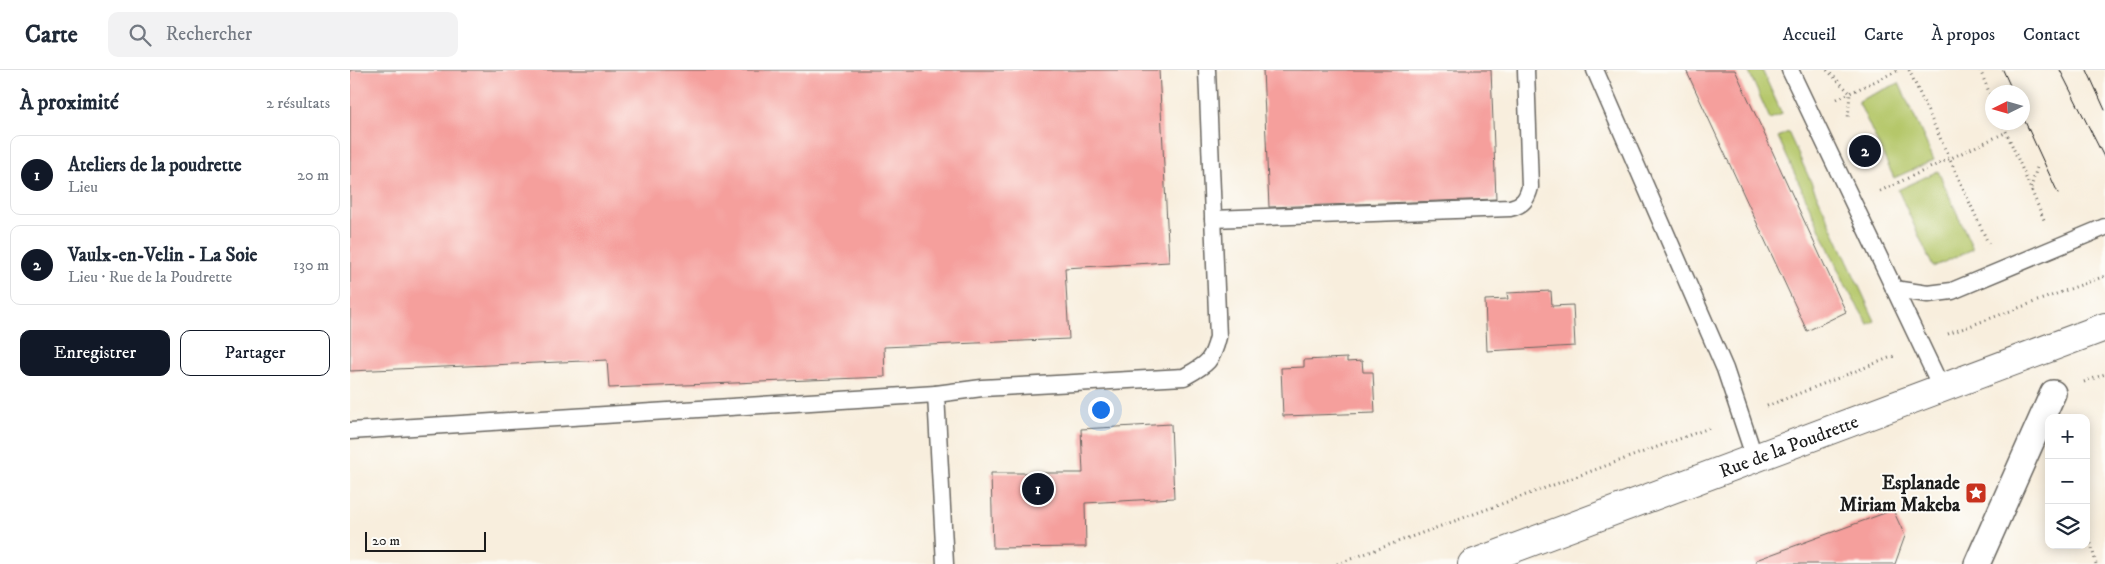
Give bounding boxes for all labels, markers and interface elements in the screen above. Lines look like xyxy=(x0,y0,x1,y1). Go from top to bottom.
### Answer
search box xyxy=(108,12,458,57)
text: Carte xyxy=(25,20,78,50)
icon: search xyxy=(126,21,154,49)
text: Rechercher xyxy=(166,23,252,46)
text: Accueil xyxy=(1783,24,1836,46)
text: Carte xyxy=(1864,24,1903,46)
text: À propos xyxy=(1931,24,1995,46)
text: Contact xyxy=(2023,24,2080,46)
north arrow xyxy=(1985,85,2030,130)
text: À proximité xyxy=(20,90,119,116)
text: 2 résultats xyxy=(266,93,330,113)
pin: 2 xyxy=(1849,132,1881,170)
text: Ateliers de la poudrette xyxy=(68,154,242,177)
text: 1 xyxy=(34,165,40,185)
text: 20 m xyxy=(297,165,329,185)
text: Lieu xyxy=(68,177,98,197)
text: Vaulx-en-Velin - La Soie xyxy=(68,244,257,267)
text: 2 xyxy=(33,255,41,275)
text: 130 m xyxy=(293,255,329,275)
text: Lieu · Rue de la Poudrette xyxy=(68,267,232,287)
button: Enregistrer xyxy=(20,330,170,376)
button: Partager xyxy=(180,330,330,376)
your location xyxy=(1088,397,1114,423)
street label: Rue de la Poudrette xyxy=(1716,410,1862,483)
map controls xyxy=(2045,414,2090,549)
button: + xyxy=(2045,414,2090,459)
button: − xyxy=(2045,459,2090,504)
pin: 1 xyxy=(1022,470,1054,508)
place label: Esplanade Miriam Makeba xyxy=(1840,472,1961,517)
place icon: Esplanade Miriam Makeba xyxy=(1964,481,1988,505)
button: layers xyxy=(2045,504,2090,549)
scale bar xyxy=(365,529,486,552)
text: 20 m xyxy=(372,532,400,550)

